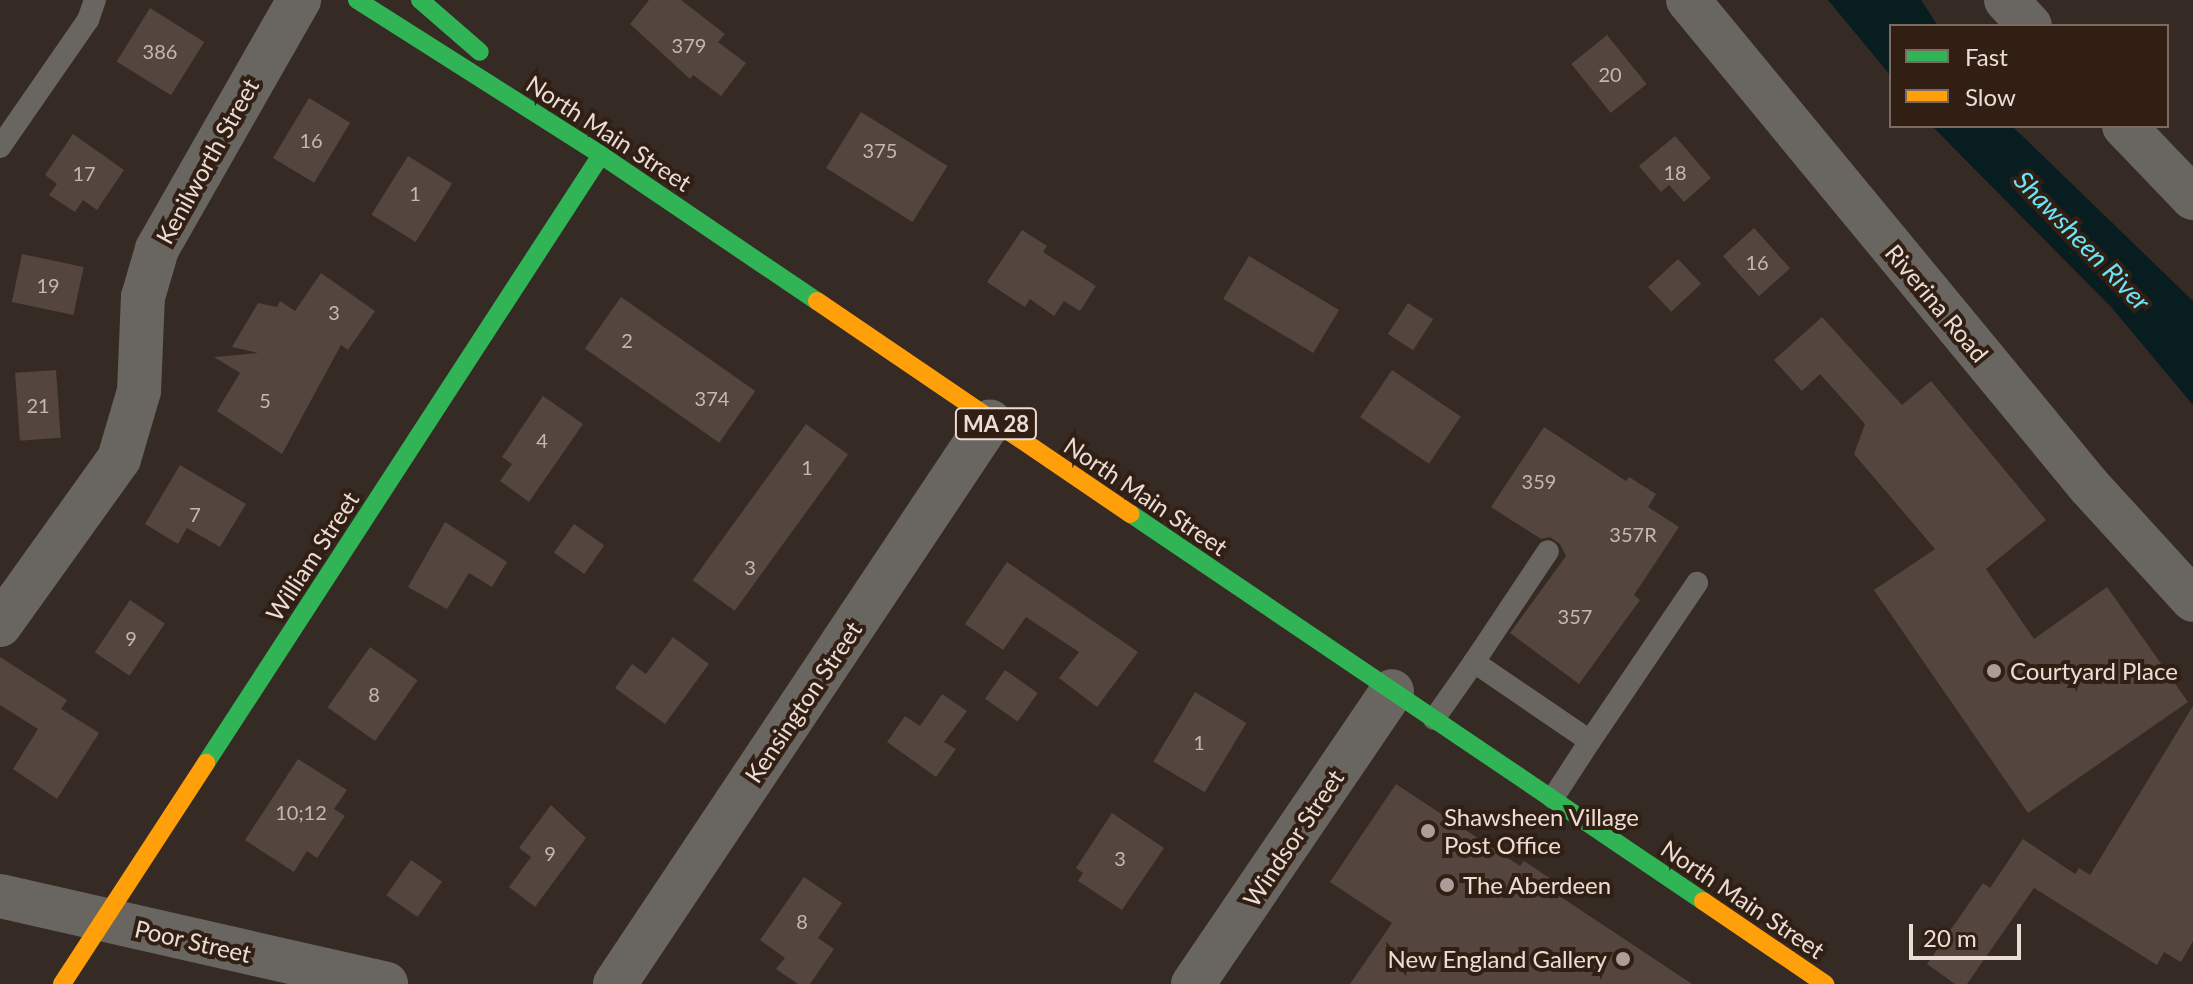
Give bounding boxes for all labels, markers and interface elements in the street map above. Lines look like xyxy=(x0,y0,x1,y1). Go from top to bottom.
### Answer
legend xyxy=(1889,24,2169,128)
house number: 379 xyxy=(672,33,706,57)
house number: 386 xyxy=(143,39,177,63)
text: Fast xyxy=(1965,42,2008,71)
house number: 20 xyxy=(1598,62,1622,86)
street label: North Main Street xyxy=(521,69,697,197)
street label: Kenilworth Street xyxy=(150,73,264,249)
text: Slow xyxy=(1965,82,2016,111)
house number: 16 xyxy=(299,128,323,152)
house number: 375 xyxy=(863,138,897,162)
house number: 18 xyxy=(1663,160,1687,184)
house number: 17 xyxy=(72,161,96,185)
water label: Shawsheen River xyxy=(2008,165,2156,317)
house number: 1 xyxy=(409,181,421,205)
street label: Riverina Road xyxy=(1880,238,1994,368)
house number: 16 xyxy=(1745,250,1769,274)
house number: 19 xyxy=(36,273,60,297)
house number: 3 xyxy=(328,300,340,324)
house number: 2 xyxy=(621,328,633,352)
house number: 374 xyxy=(695,386,729,410)
house number: 5 xyxy=(259,388,271,412)
house number: 21 xyxy=(26,393,50,417)
road number: MA 28 xyxy=(954,406,1038,442)
house number: 4 xyxy=(536,428,548,452)
street label: North Main Street xyxy=(1059,431,1233,561)
house number: 1 xyxy=(801,455,813,479)
house number: 359 xyxy=(1522,469,1556,493)
street label: William Street xyxy=(259,486,365,626)
house number: 7 xyxy=(189,502,201,526)
house number: 357R xyxy=(1609,522,1657,546)
house number: 3 xyxy=(744,555,756,579)
house number: 357 xyxy=(1558,604,1592,628)
street label: Kensington Street xyxy=(739,616,867,788)
house number: 9 xyxy=(125,626,137,650)
place label: Courtyard Place xyxy=(2010,657,2178,685)
marker: Courtyard Place xyxy=(1985,662,2003,680)
house number: 8 xyxy=(368,682,380,706)
house number: 1 xyxy=(1193,730,1205,754)
street label: Windsor Street xyxy=(1236,764,1350,912)
house number: 10;12 xyxy=(275,800,327,824)
place label: Shawsheen Village Post Office xyxy=(1444,803,1640,859)
marker: Shawsheen Village Post Office xyxy=(1419,822,1437,840)
street label: North Main Street xyxy=(1656,834,1830,964)
house number: 9 xyxy=(544,841,556,865)
house number: 3 xyxy=(1114,846,1126,870)
place label: The Aberdeen xyxy=(1463,871,1612,899)
marker: The Aberdeen xyxy=(1438,876,1456,894)
scale bar xyxy=(1913,908,2025,958)
house number: 8 xyxy=(796,909,808,933)
street label: Poor Street xyxy=(132,914,254,968)
text: 20 m xyxy=(1923,923,1977,952)
place label: New England Gallery xyxy=(1387,945,1607,973)
marker: New England Gallery xyxy=(1614,950,1632,968)

